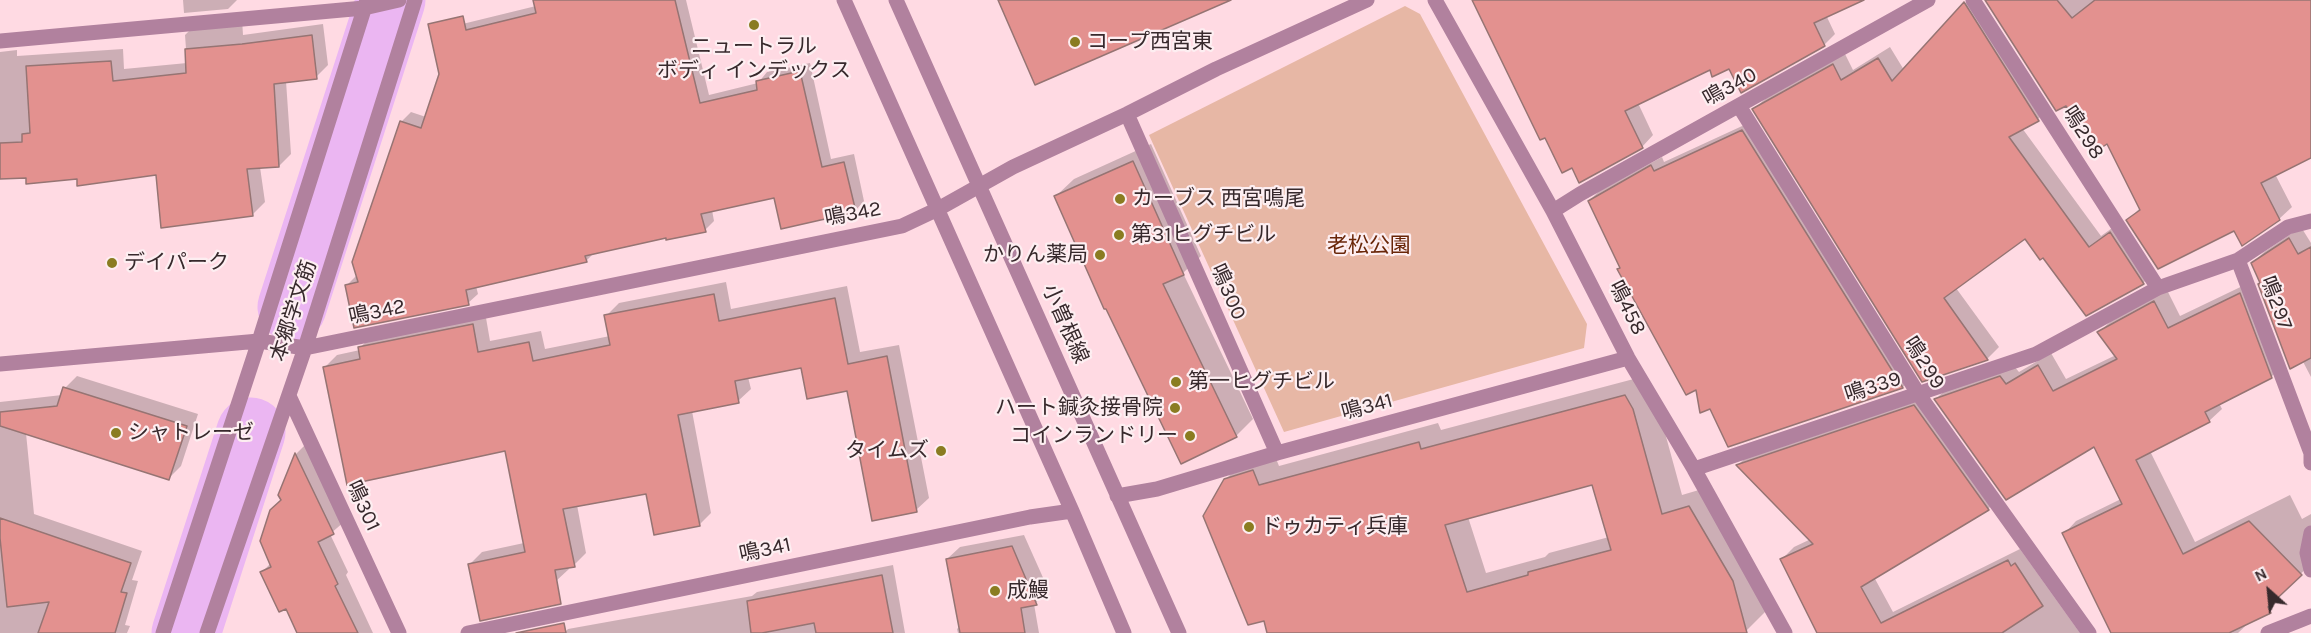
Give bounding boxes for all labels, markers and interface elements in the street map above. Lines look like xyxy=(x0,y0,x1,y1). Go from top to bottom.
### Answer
marker: ニュートラル ボディ インデックス xyxy=(747,18,761,32)
place label: コープ西宮東 xyxy=(1087,29,1213,55)
place label: ニュートラル ボディ インデックス xyxy=(657,34,851,84)
marker: コープ西宮東 xyxy=(1068,35,1082,49)
street label: 鳴340 xyxy=(1699,62,1761,112)
street label: 鳴298 xyxy=(2057,102,2109,164)
place label: カーブス 西宮鳴尾 xyxy=(1132,186,1305,212)
marker: カーブス 西宮鳴尾 xyxy=(1113,192,1127,206)
street label: 鳴342 xyxy=(822,196,884,232)
place label: 第31ヒグチビル xyxy=(1131,222,1276,248)
marker: 第31ヒグチビル xyxy=(1112,228,1126,242)
park label: 老松公園 xyxy=(1327,233,1411,259)
place label: かりん薬局 xyxy=(983,242,1088,268)
marker: かりん薬局 xyxy=(1093,248,1107,262)
place label: デイパーク xyxy=(124,250,229,276)
marker: デイパーク xyxy=(105,256,119,270)
street label: 本郷学文筋 xyxy=(266,257,322,365)
street label: 鳴300 xyxy=(1205,260,1251,324)
street label: 鳴297 xyxy=(2254,273,2298,333)
street label: 鳴458 xyxy=(1603,277,1651,339)
street label: 小曽根線 xyxy=(1036,281,1094,367)
street label: 鳴342 xyxy=(346,294,408,330)
street label: 鳴299 xyxy=(1898,332,1950,394)
street label: 鳴339 xyxy=(1842,366,1904,408)
place label: 第一ヒグチビル xyxy=(1188,369,1335,395)
marker: 第一ヒグチビル xyxy=(1169,375,1183,389)
street label: 鳴341 xyxy=(1339,388,1395,426)
place label: ハート鍼灸接骨院 xyxy=(995,395,1163,421)
marker: ハート鍼灸接骨院 xyxy=(1168,401,1182,415)
place label: シャトレーゼ xyxy=(128,420,254,446)
place label: コインランドリー xyxy=(1010,423,1178,449)
marker: シャトレーゼ xyxy=(109,426,123,440)
marker: コインランドリー xyxy=(1183,429,1197,443)
place label: タイムズ xyxy=(845,438,929,464)
marker: タイムズ xyxy=(934,444,948,458)
street label: 鳴301 xyxy=(340,477,386,535)
place label: ドゥカティ兵庫 xyxy=(1261,514,1408,540)
marker: ドゥカティ兵庫 xyxy=(1242,520,1256,534)
street label: 鳴341 xyxy=(737,532,793,568)
north arrow xyxy=(2239,561,2299,621)
text: N xyxy=(2251,563,2270,586)
place label: 成鰻 xyxy=(1007,578,1049,604)
marker: 成鰻 xyxy=(988,584,1002,598)

